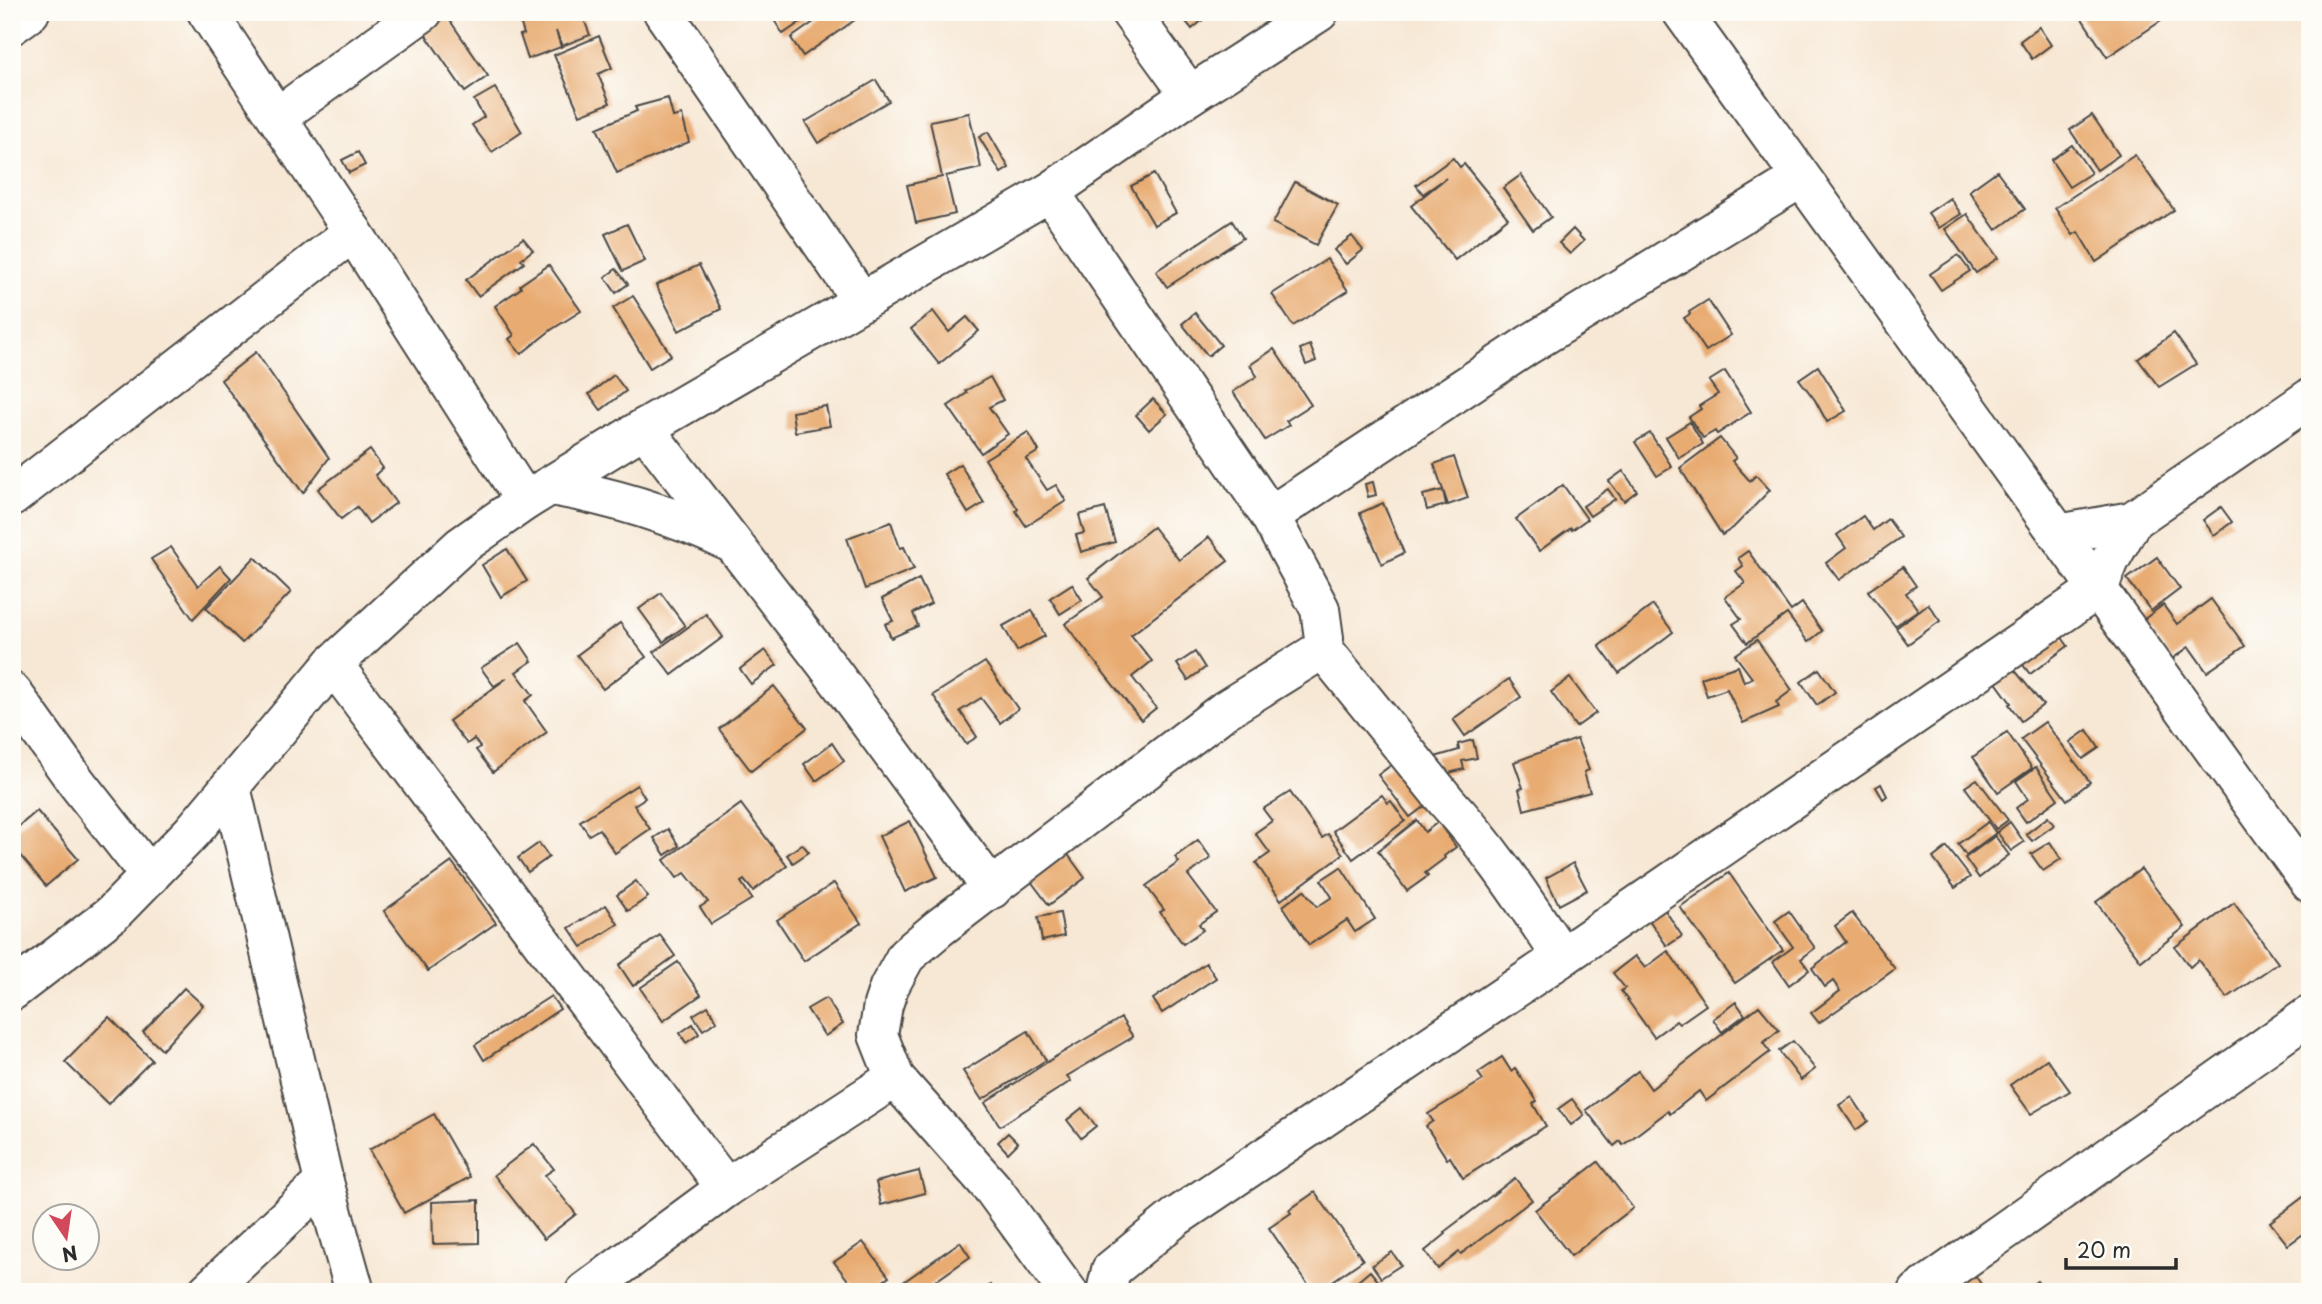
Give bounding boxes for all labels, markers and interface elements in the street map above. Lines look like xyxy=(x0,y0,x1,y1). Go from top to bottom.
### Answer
north arrow xyxy=(32,1202,102,1272)
scale bar xyxy=(2066,1227,2177,1271)
text: 20 m xyxy=(2077,1233,2131,1265)
text: N xyxy=(60,1239,81,1270)

